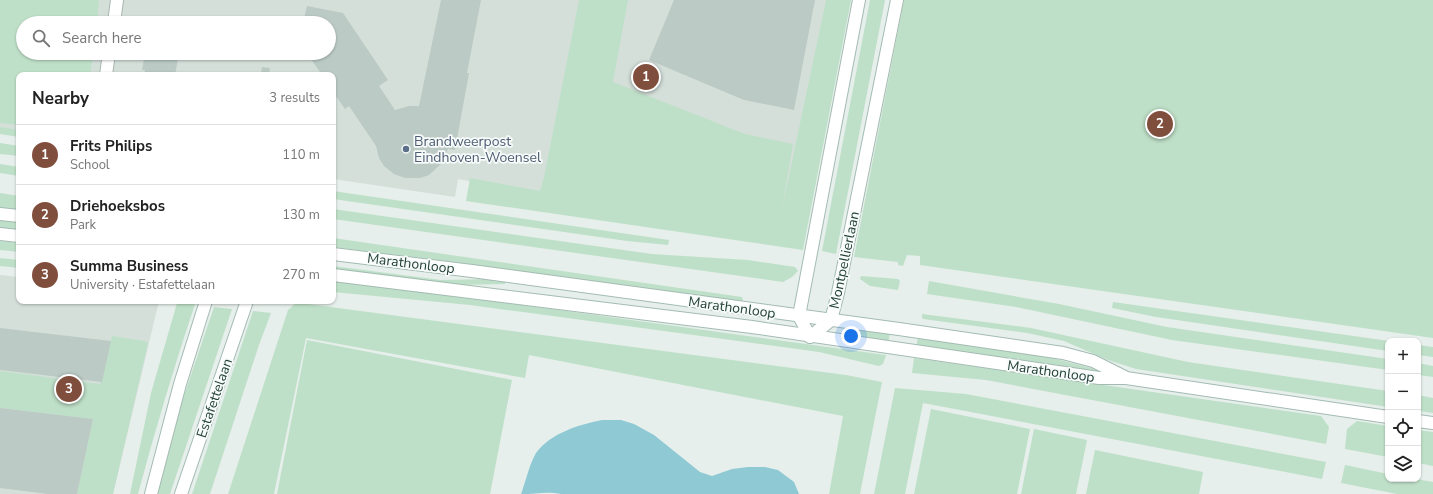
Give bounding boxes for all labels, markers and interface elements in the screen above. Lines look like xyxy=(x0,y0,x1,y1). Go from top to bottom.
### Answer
search box xyxy=(16,16,336,60)
icon: search xyxy=(30,27,52,49)
text: Search here xyxy=(62,28,142,48)
pin: 1 xyxy=(633,62,659,92)
text: Nearby xyxy=(32,87,89,110)
text: 3 results xyxy=(269,89,320,107)
pin: 2 xyxy=(1147,109,1173,139)
place label: Brandweerpost Eindhoven-Woensel xyxy=(414,132,542,167)
text: Frits Philips xyxy=(70,136,152,156)
marker: Brandweerpost Eindhoven-Woensel xyxy=(401,144,411,154)
text: 1 xyxy=(41,146,49,164)
text: 110 m xyxy=(282,146,320,164)
text: School xyxy=(70,156,110,174)
text: Driehoeksbos xyxy=(70,196,165,216)
text: 2 xyxy=(41,206,49,224)
text: 130 m xyxy=(282,206,320,224)
street label: Montpellierlaan xyxy=(825,210,864,311)
text: Park xyxy=(70,216,96,234)
street label: Marathonloop xyxy=(366,249,456,278)
text: Summa Business xyxy=(70,256,188,276)
text: 3 xyxy=(41,266,49,284)
text: 270 m xyxy=(282,266,320,284)
text: University · Estafettelaan xyxy=(70,276,215,294)
street label: Marathonloop xyxy=(687,292,777,323)
your location xyxy=(841,326,861,346)
map controls xyxy=(1385,338,1421,482)
button: + xyxy=(1385,338,1421,374)
street label: Estafettelaan xyxy=(192,356,237,440)
street label: Marathonloop xyxy=(1006,356,1096,387)
pin: 3 xyxy=(56,374,82,404)
button: − xyxy=(1385,374,1421,410)
button: locate xyxy=(1385,410,1421,446)
button: layers xyxy=(1385,446,1421,482)

